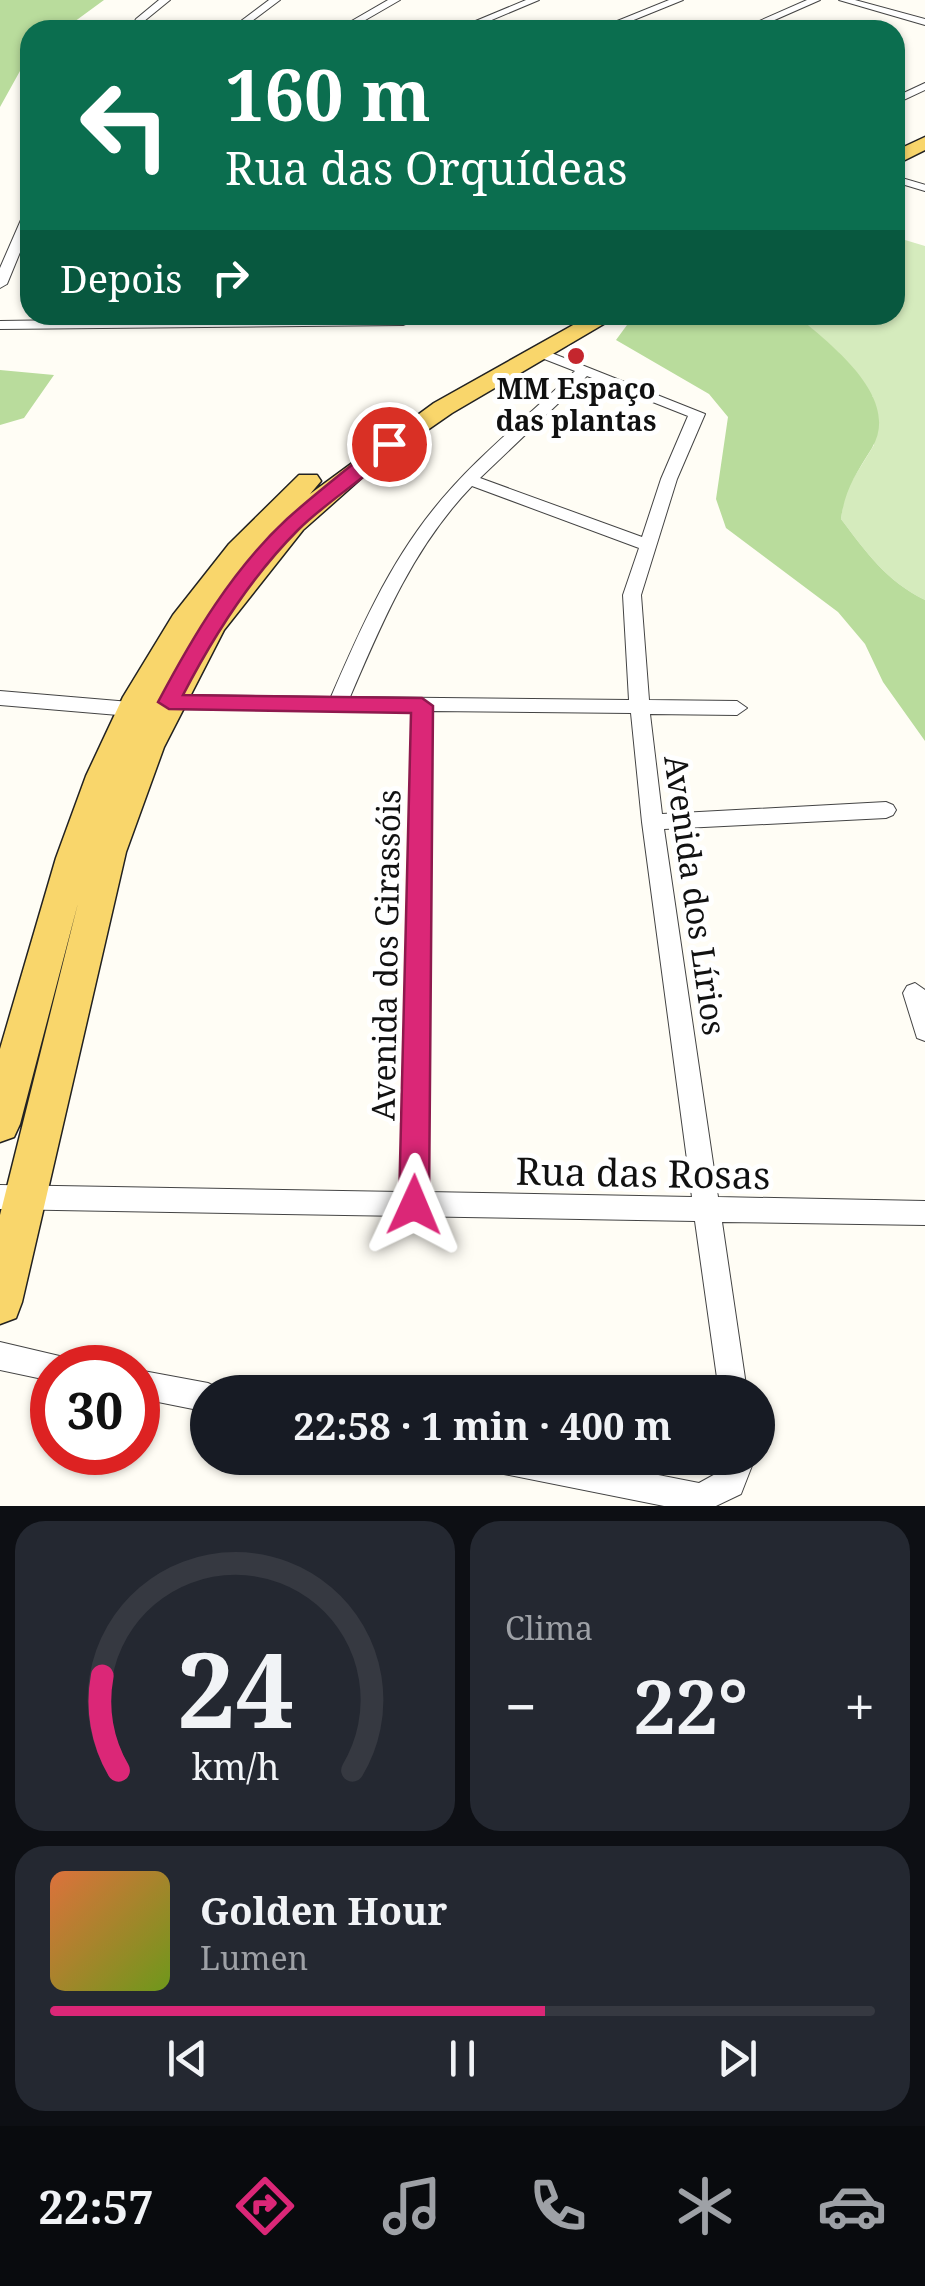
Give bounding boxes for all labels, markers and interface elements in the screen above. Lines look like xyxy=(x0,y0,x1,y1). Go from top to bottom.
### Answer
text: 160 m xyxy=(225,46,431,142)
icon: left xyxy=(60,60,190,190)
text: Rua das Orquídeas xyxy=(225,137,628,198)
icon: right xyxy=(203,250,258,305)
text: Depois xyxy=(60,252,183,304)
marker: MM Espaço das plantas xyxy=(565,345,587,367)
place label: MM Espaço das plantas xyxy=(496,369,656,439)
pin xyxy=(347,402,432,487)
icon: arrive xyxy=(362,417,417,472)
street label: Avenida dos Lírios xyxy=(655,752,737,1038)
street label: Avenida dos Girassóis xyxy=(361,789,409,1121)
street label: Rua das Rosas xyxy=(515,1144,771,1200)
position arrow xyxy=(362,1153,466,1257)
speed limit sign: 30 xyxy=(30,1345,160,1475)
text: 22:58 · 1 min · 400 m xyxy=(293,1399,672,1451)
text: Clima xyxy=(505,1606,593,1649)
text: 24 xyxy=(176,1617,294,1758)
text: 22° xyxy=(633,1654,748,1756)
text: − xyxy=(505,1668,537,1743)
text: + xyxy=(844,1668,875,1743)
text: km/h xyxy=(191,1742,279,1790)
text: Golden Hour xyxy=(200,1884,447,1936)
text: Lumen xyxy=(200,1936,308,1979)
icon: previous xyxy=(160,2031,215,2086)
icon: pause xyxy=(435,2031,490,2086)
icon: next xyxy=(710,2031,765,2086)
icon: directions xyxy=(230,2171,300,2241)
icon: music xyxy=(377,2171,447,2241)
icon: phone xyxy=(523,2171,593,2241)
icon: climate xyxy=(670,2171,740,2241)
icon: car xyxy=(817,2171,887,2241)
text: 22:57 xyxy=(38,2176,154,2237)

